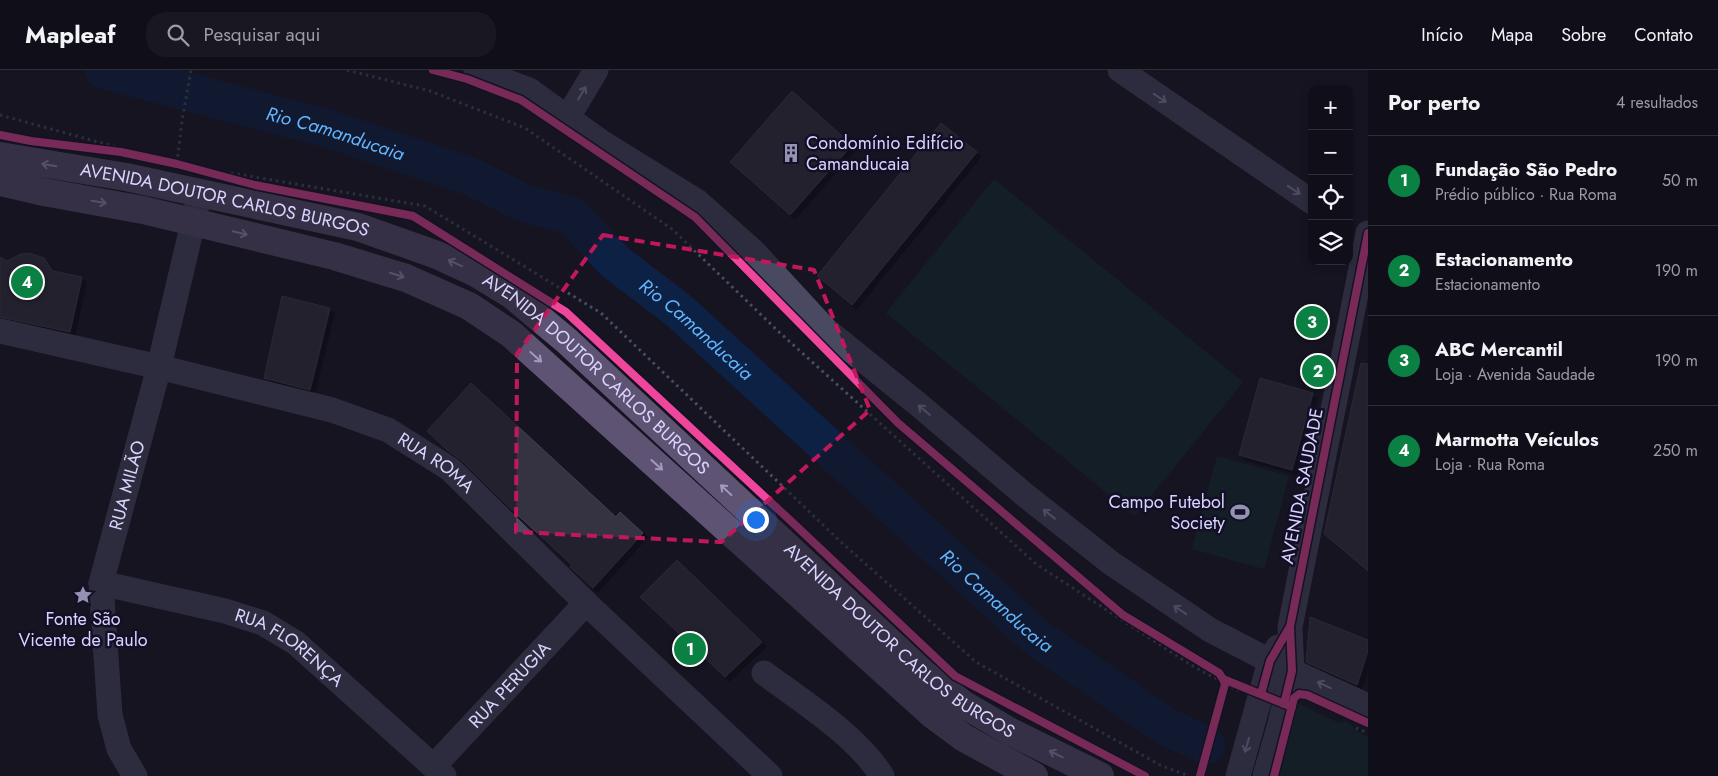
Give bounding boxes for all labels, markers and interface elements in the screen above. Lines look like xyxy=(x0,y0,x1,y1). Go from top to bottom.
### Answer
search box xyxy=(146,12,496,57)
text: Mapleaf xyxy=(25,17,116,52)
icon: search xyxy=(164,21,192,49)
text: Pesquisar aqui xyxy=(204,21,321,48)
text: Início xyxy=(1421,22,1463,48)
text: Mapa xyxy=(1491,22,1533,48)
text: Sobre xyxy=(1561,22,1606,48)
text: Contato xyxy=(1634,22,1693,48)
map controls xyxy=(1308,85,1353,265)
button: + xyxy=(1308,85,1353,130)
one-way arrow xyxy=(577,87,587,101)
text: Por perto xyxy=(1388,88,1480,118)
text: 4 resultados xyxy=(1616,91,1698,114)
one-way arrow xyxy=(1153,93,1167,103)
water label: Rio Camanducaia xyxy=(263,100,409,168)
place label: Condomínio Edifício Camanducaia xyxy=(806,130,964,177)
button: − xyxy=(1308,130,1353,175)
building icon: Condomínio Edifício Camanducaia xyxy=(780,142,802,164)
text: Fundação São Pedro xyxy=(1435,156,1617,183)
street label: AVENIDA DOUTOR CARLOS BURGOS xyxy=(78,157,373,243)
one-way arrow xyxy=(42,159,58,169)
text: 1 xyxy=(1400,169,1408,192)
text: 50 m xyxy=(1662,169,1698,192)
button: locate xyxy=(1308,175,1353,220)
text: Prédio público · Rua Roma xyxy=(1435,183,1617,206)
one-way arrow xyxy=(1287,185,1301,195)
one-way arrow xyxy=(91,197,107,207)
button: layers xyxy=(1308,220,1353,265)
one-way arrow xyxy=(232,229,248,238)
text: Estacionamento xyxy=(1435,246,1573,273)
one-way arrow xyxy=(448,258,463,268)
text: 2 xyxy=(1399,259,1409,282)
text: 190 m xyxy=(1655,259,1698,282)
pin: 4 xyxy=(11,263,43,301)
street label: AVENIDA DOUTOR CARLOS BURGOS xyxy=(478,267,715,481)
one-way arrow xyxy=(389,271,405,281)
water label: Rio Camanducaia xyxy=(634,272,760,387)
text: Estacionamento xyxy=(1435,273,1540,296)
pin: 3 xyxy=(1296,303,1328,341)
text: ABC Mercantil xyxy=(1435,336,1563,363)
text: 3 xyxy=(1399,349,1409,372)
text: 190 m xyxy=(1655,349,1698,372)
one-way arrow xyxy=(530,351,543,363)
pin: 2 xyxy=(1302,352,1334,390)
text: Loja · Avenida Saudade xyxy=(1435,363,1595,386)
one-way arrow xyxy=(918,404,931,415)
street label: AVENIDA SAUDADE xyxy=(1274,406,1330,566)
street label: RUA ROMA xyxy=(393,426,480,499)
text: Marmotta Veículos xyxy=(1435,426,1599,453)
street label: RUA MILÃO xyxy=(103,438,152,533)
text: 4 xyxy=(1398,439,1410,462)
text: 250 m xyxy=(1653,439,1698,462)
text: Loja · Rua Roma xyxy=(1435,453,1545,476)
one-way arrow xyxy=(651,459,664,471)
one-way arrow xyxy=(720,484,733,496)
place label: Campo Futebol Society xyxy=(1109,489,1225,536)
sports icon: Campo Futebol Society xyxy=(1229,501,1251,523)
your location xyxy=(743,507,769,533)
one-way arrow xyxy=(1043,509,1056,520)
street label: AVENIDA DOUTOR CARLOS BURGOS xyxy=(778,537,1020,745)
water label: Rio Camanducaia xyxy=(934,543,1059,659)
place icon: Fonte São Vicente de Paulo xyxy=(72,584,94,606)
street label: RUA FLORENÇA xyxy=(232,602,350,693)
one-way arrow xyxy=(1173,605,1187,615)
place label: Fonte São Vicente de Paulo xyxy=(18,606,148,653)
pin: 1 xyxy=(674,630,706,668)
street label: RUA PERUGIA xyxy=(463,636,557,734)
one-way arrow xyxy=(1317,680,1332,690)
one-way arrow xyxy=(1242,736,1251,752)
one-way arrow xyxy=(1049,749,1064,758)

